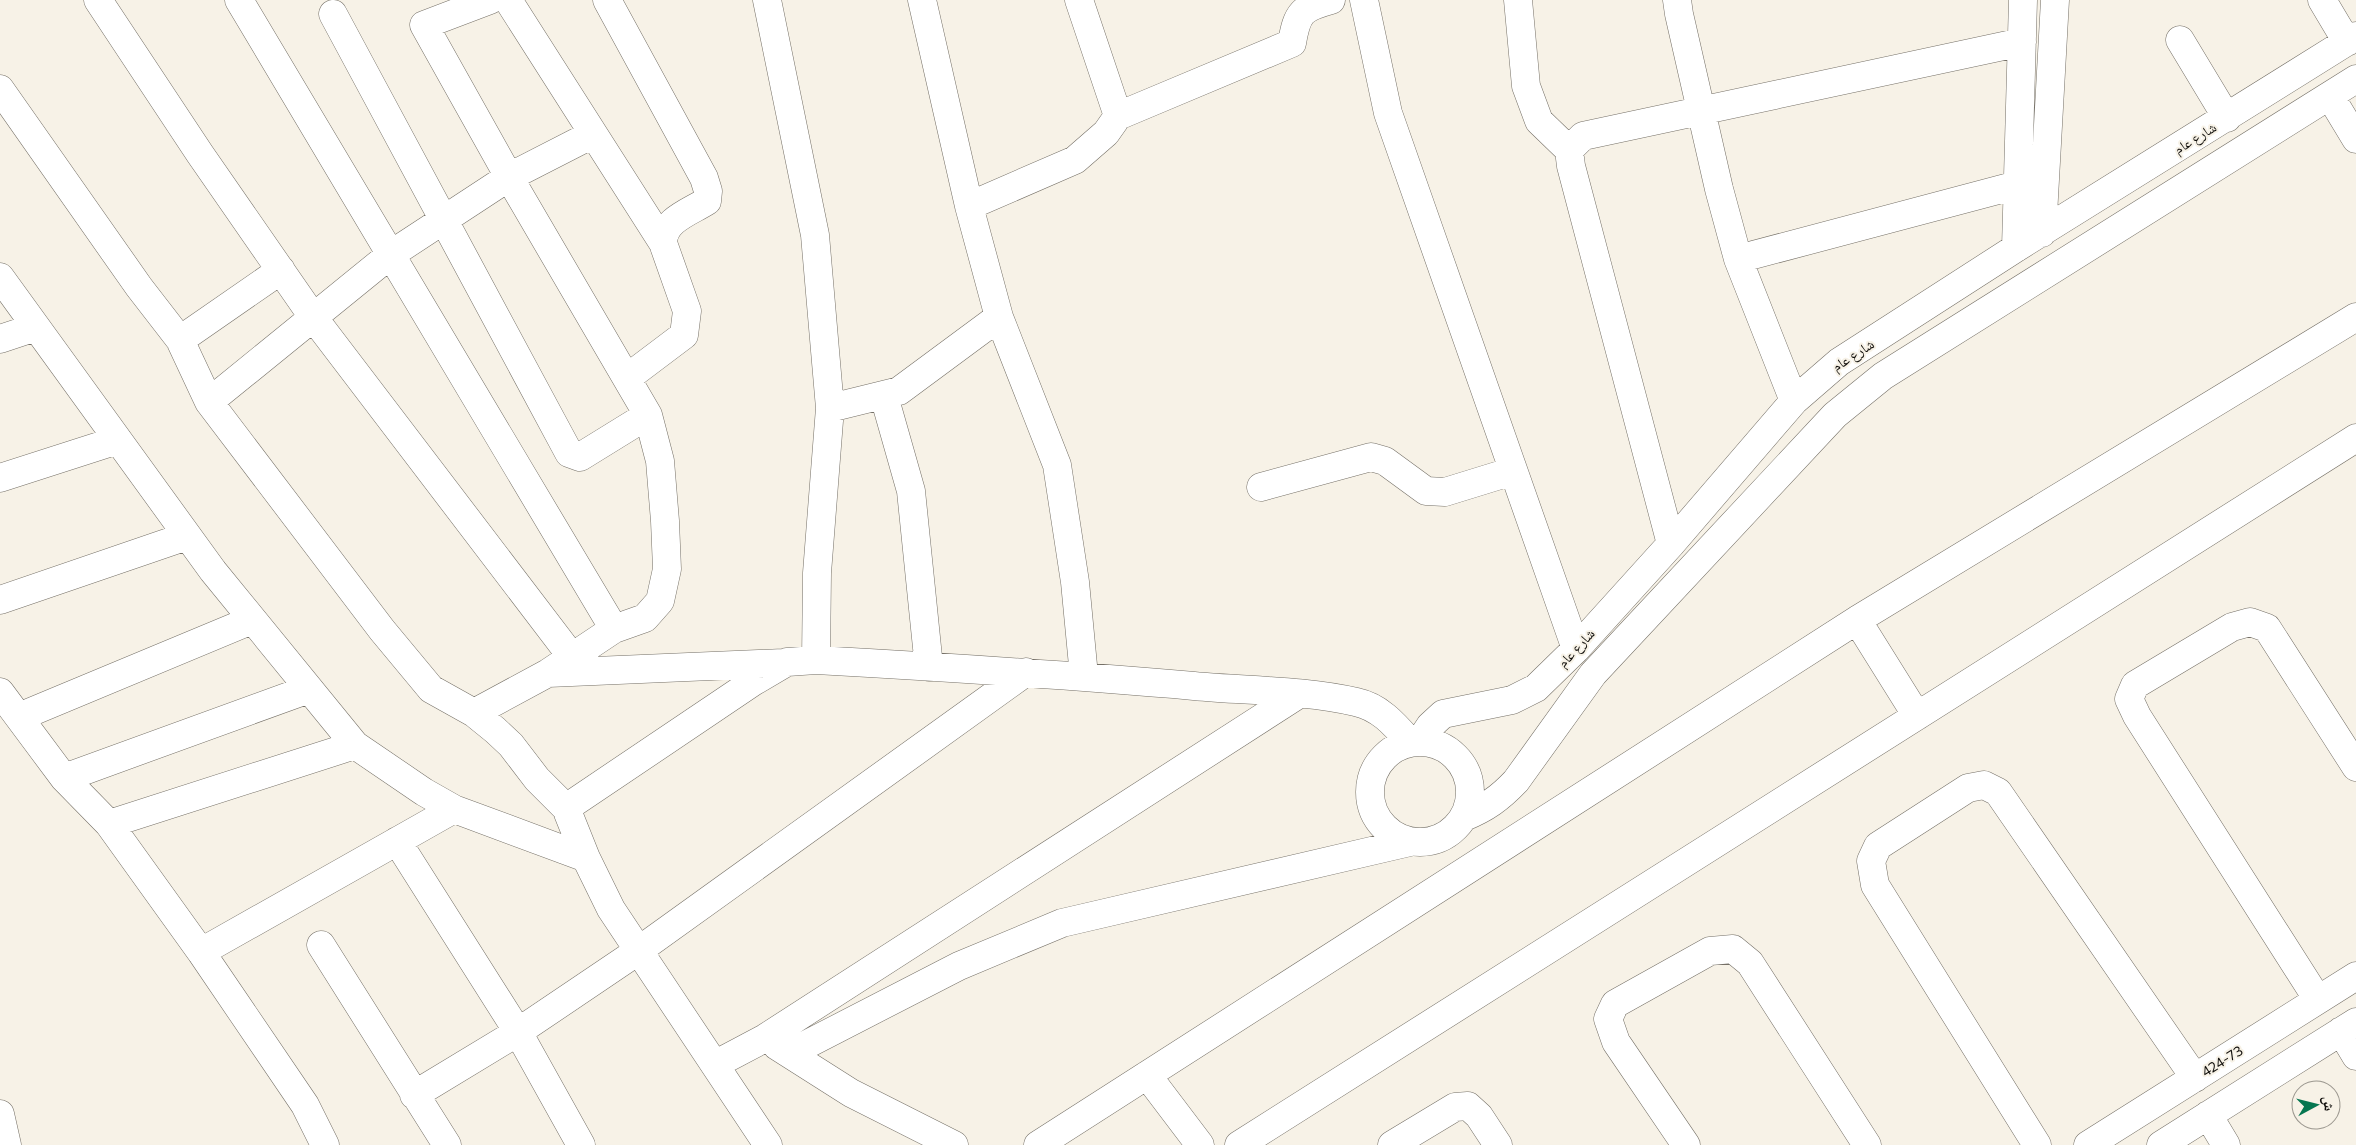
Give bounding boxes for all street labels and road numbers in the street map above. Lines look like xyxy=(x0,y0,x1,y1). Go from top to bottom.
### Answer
street label: شارع عام xyxy=(2170,118,2220,159)
street label: شارع عام xyxy=(1828,335,1878,376)
street label: شارع عام xyxy=(1553,625,1599,672)
street label: 424-73 xyxy=(2198,1041,2246,1080)

